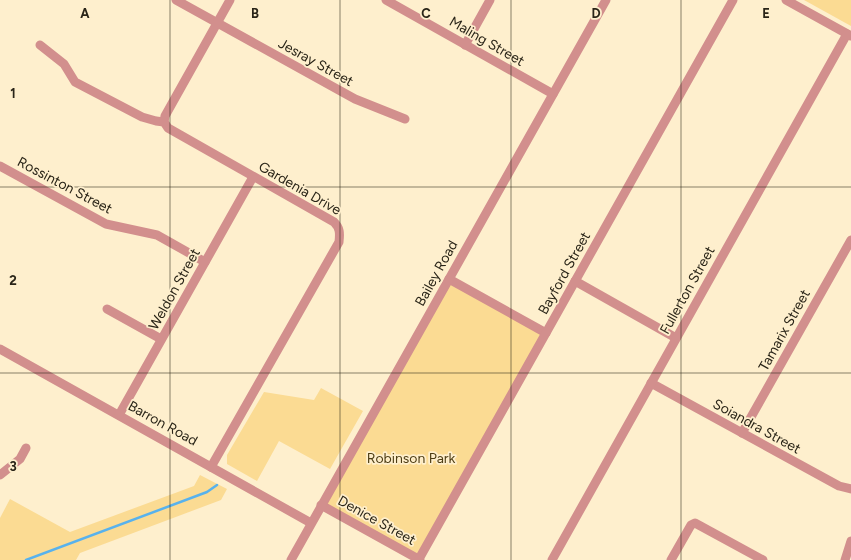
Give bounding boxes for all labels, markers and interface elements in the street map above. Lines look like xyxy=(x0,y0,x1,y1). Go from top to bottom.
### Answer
text: A xyxy=(80,6,90,21)
text: B xyxy=(251,6,259,21)
text: C xyxy=(421,6,431,21)
text: D xyxy=(591,6,601,21)
text: E xyxy=(762,6,770,21)
street label: Maling Street xyxy=(446,13,527,70)
street label: Jesray Street xyxy=(275,35,356,90)
text: 1 xyxy=(10,86,16,101)
street label: Rossinton Street xyxy=(14,153,115,218)
street label: Gardenia Drive xyxy=(255,158,344,219)
street label: Bayford Street xyxy=(535,229,594,318)
street label: Bailey Road xyxy=(411,237,461,309)
street label: Fullerton Street xyxy=(656,243,719,337)
street label: Weldon Street xyxy=(145,246,204,333)
text: 2 xyxy=(9,273,17,288)
street label: Tamarix Street xyxy=(755,287,814,374)
street label: Soiandra Street xyxy=(710,395,804,458)
street label: Barron Road xyxy=(125,397,200,449)
park label: Robinson Park xyxy=(367,450,456,467)
text: 3 xyxy=(9,459,17,474)
street label: Denice Street xyxy=(335,492,419,549)

